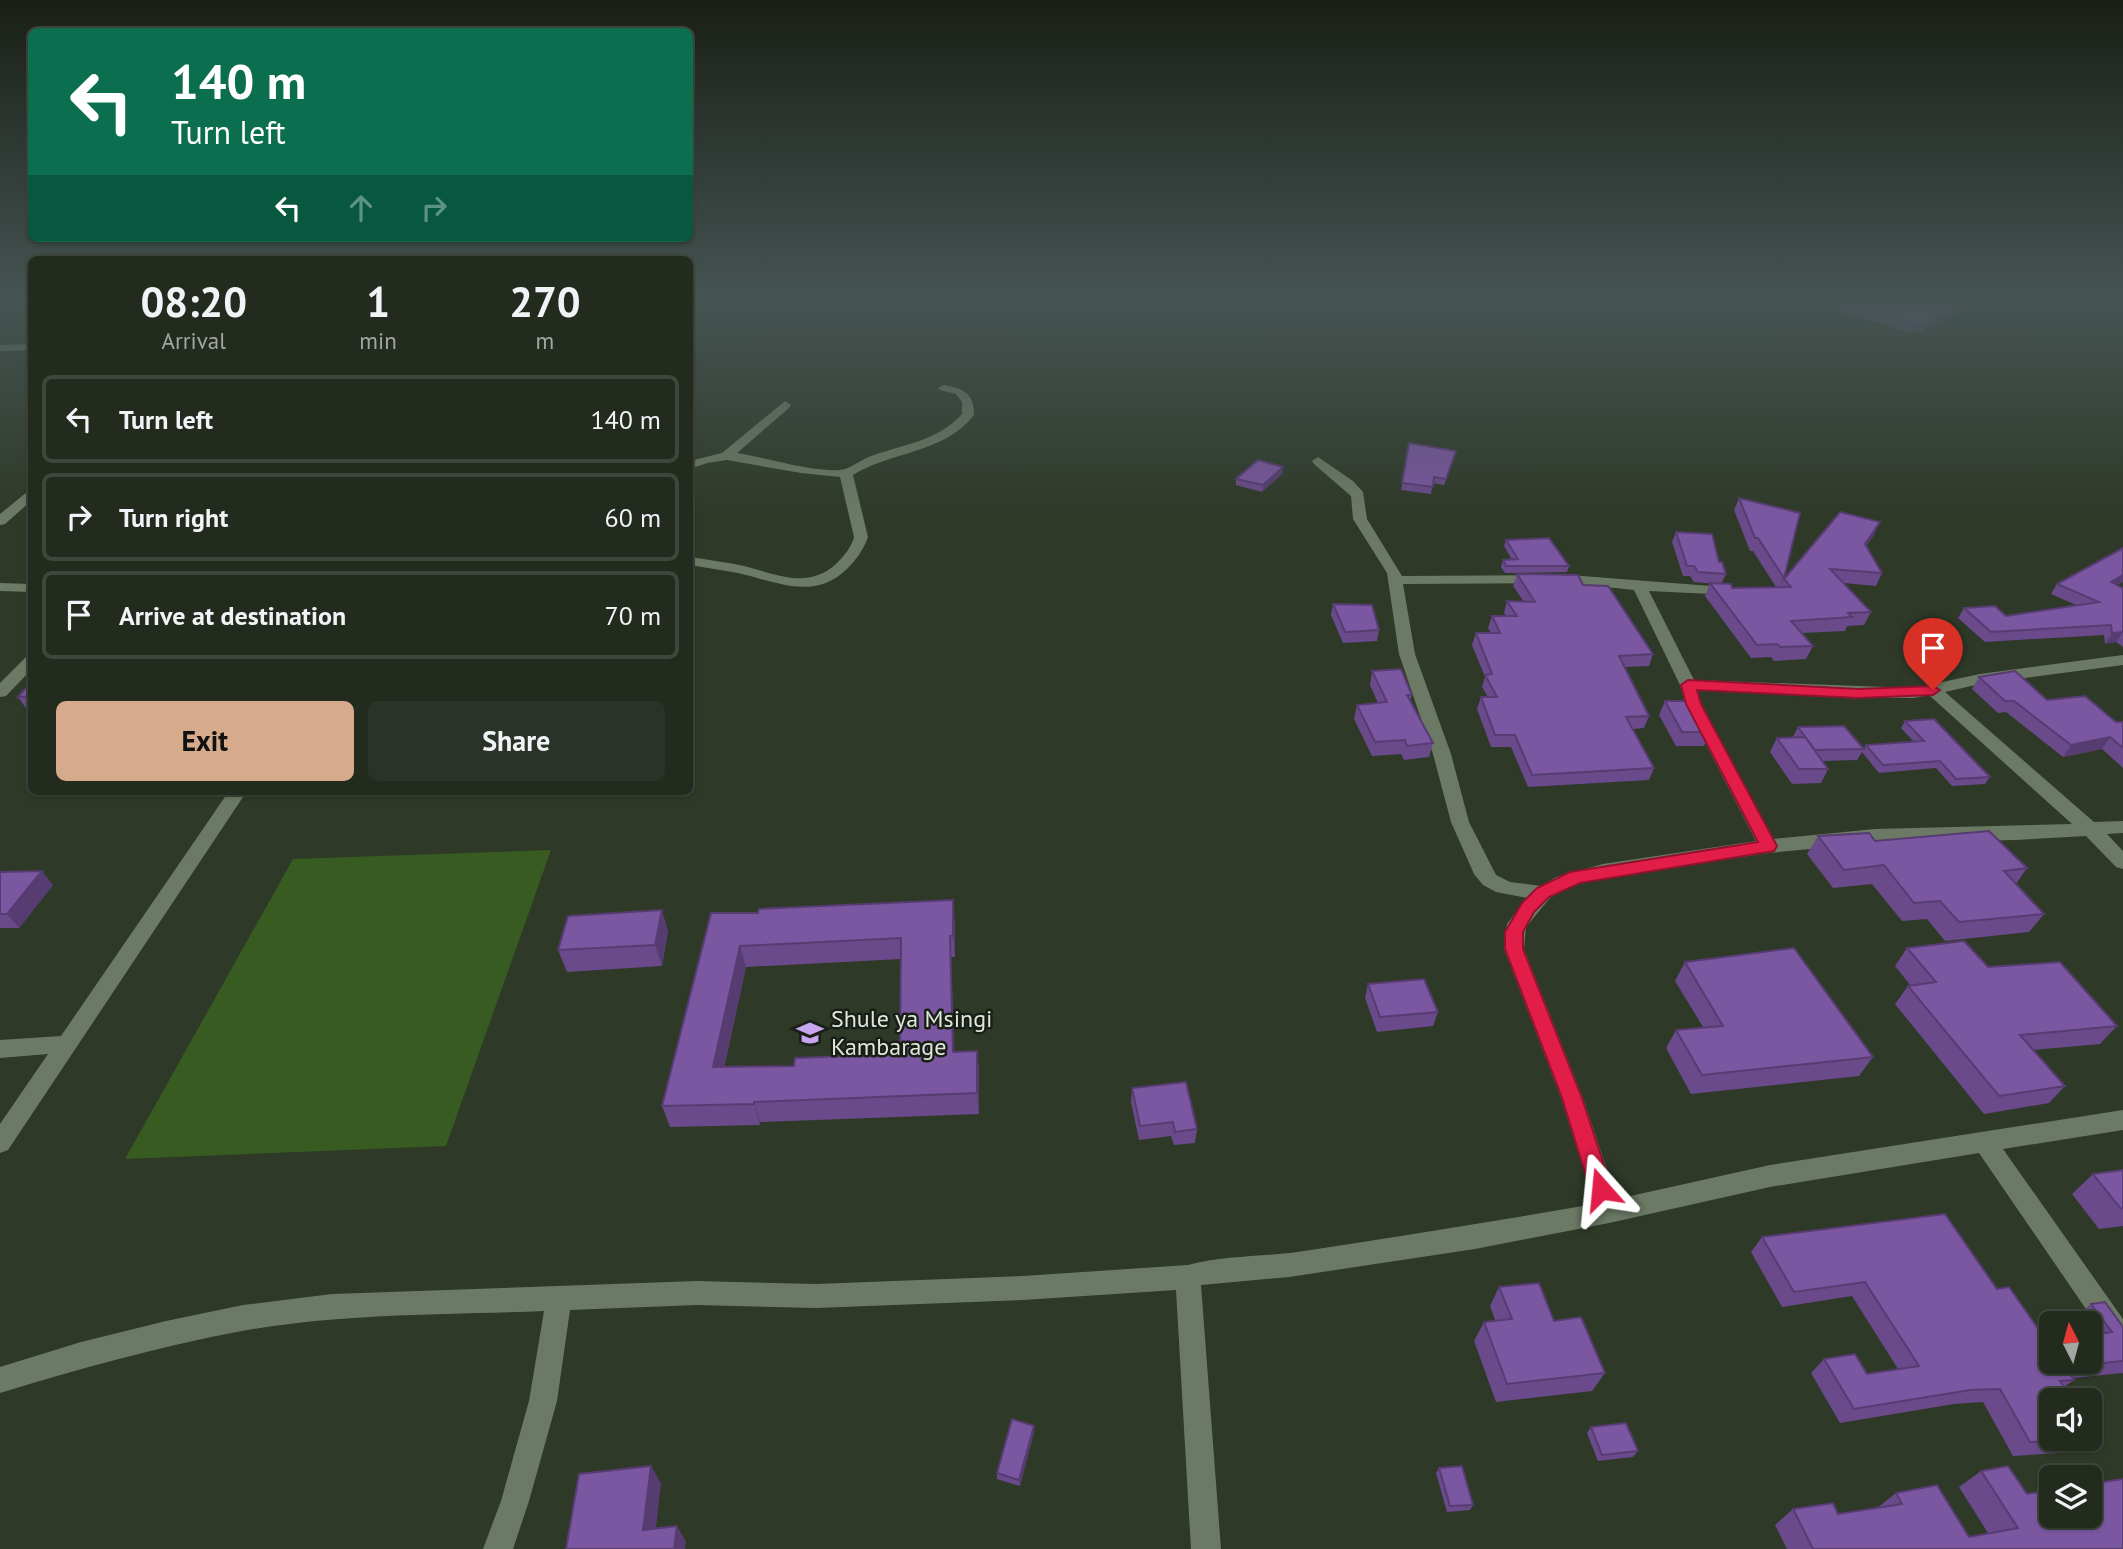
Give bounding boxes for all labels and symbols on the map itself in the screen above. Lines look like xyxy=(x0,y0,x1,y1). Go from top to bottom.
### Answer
pin xyxy=(1903,618,1963,690)
place label: Shule ya Msingi Kambarage xyxy=(831,1003,993,1062)
school or university icon: Shule ya Msingi Kambarage xyxy=(795,1018,825,1048)
position arrow xyxy=(1564,1152,1638,1226)
north arrow xyxy=(2039,1311,2102,1374)

